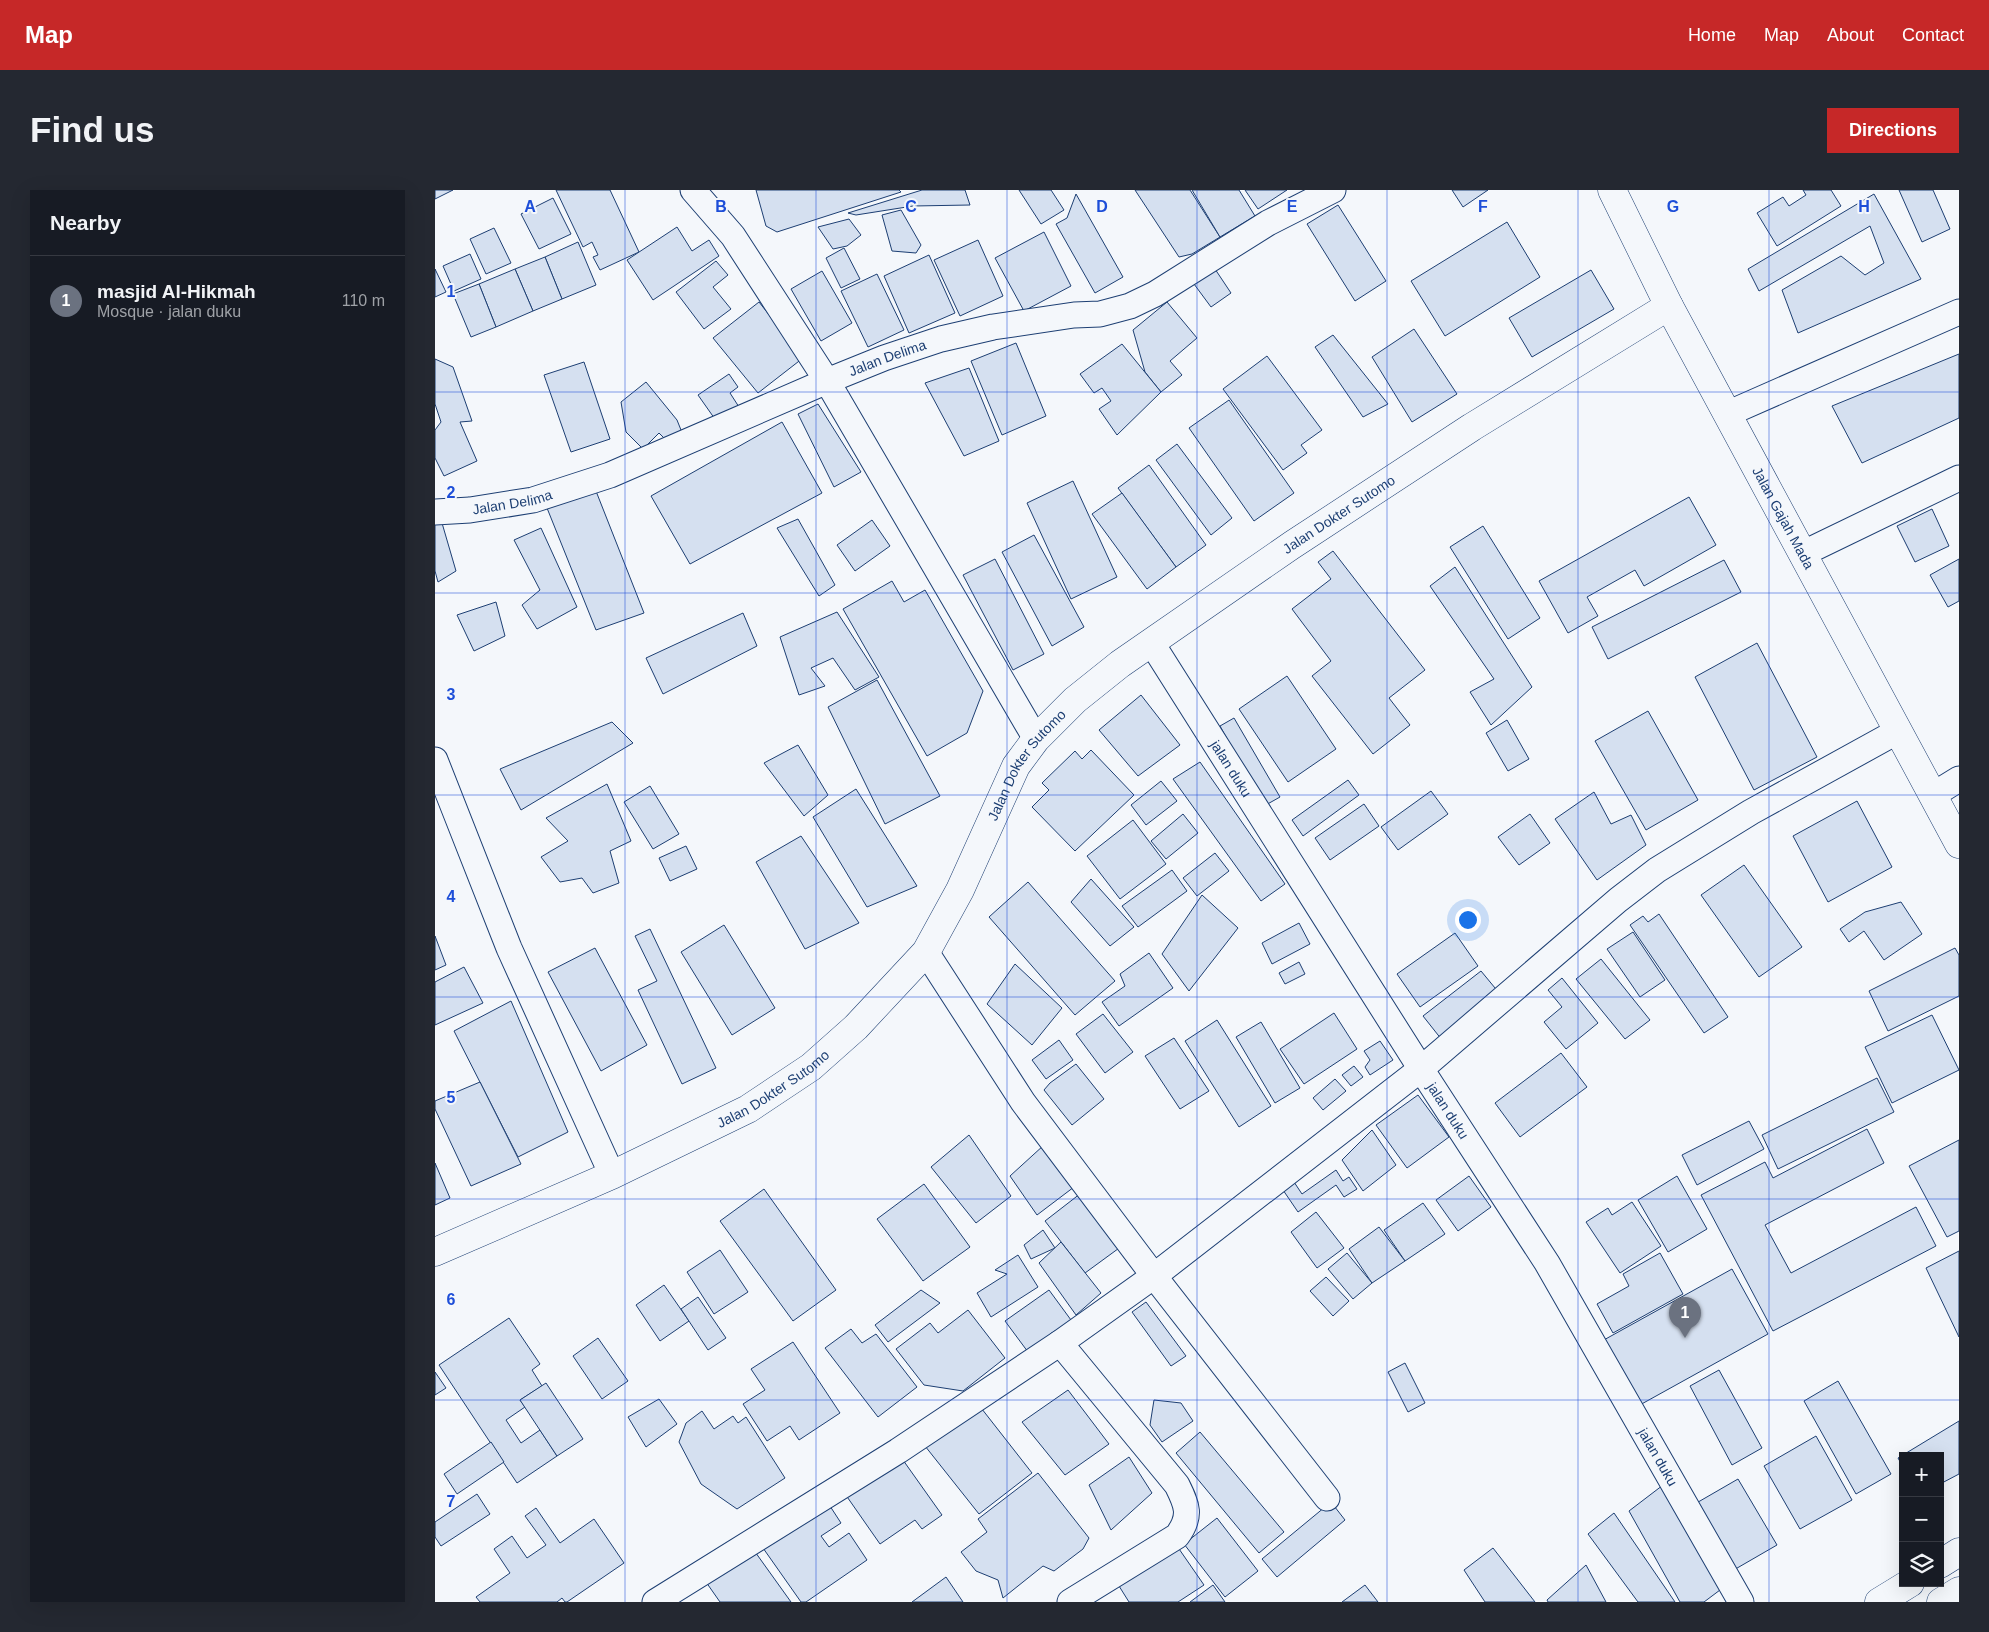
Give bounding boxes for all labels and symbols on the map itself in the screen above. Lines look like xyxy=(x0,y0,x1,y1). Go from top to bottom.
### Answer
text: A xyxy=(524,198,536,215)
text: B xyxy=(715,198,727,215)
text: C xyxy=(905,198,917,215)
text: D xyxy=(1096,198,1108,215)
text: E xyxy=(1287,198,1298,215)
text: F xyxy=(1478,198,1488,215)
text: G xyxy=(1667,198,1679,215)
text: H xyxy=(1858,198,1870,215)
text: 1 xyxy=(447,283,456,300)
street label: Jalan Delima xyxy=(846,337,928,379)
street label: Jalan Gajah Mada xyxy=(1749,464,1817,572)
street label: Jalan Dokter Sutomo xyxy=(1280,472,1398,557)
text: 2 xyxy=(447,484,456,501)
street label: Jalan Delima xyxy=(471,486,554,518)
text: 3 xyxy=(447,686,456,703)
street label: Jalan Dokter Sutomo xyxy=(984,706,1069,823)
street label: jalan duku xyxy=(1207,737,1255,800)
text: 4 xyxy=(447,888,456,905)
your location xyxy=(1455,907,1481,933)
street label: Jalan Dokter Sutomo xyxy=(714,1047,833,1131)
street label: jalan duku xyxy=(1423,1079,1472,1142)
text: 5 xyxy=(447,1089,456,1106)
text: 6 xyxy=(447,1291,456,1308)
pin: 1 xyxy=(1669,1297,1701,1338)
street label: jalan duku xyxy=(1635,1424,1681,1489)
text: 7 xyxy=(447,1493,456,1510)

